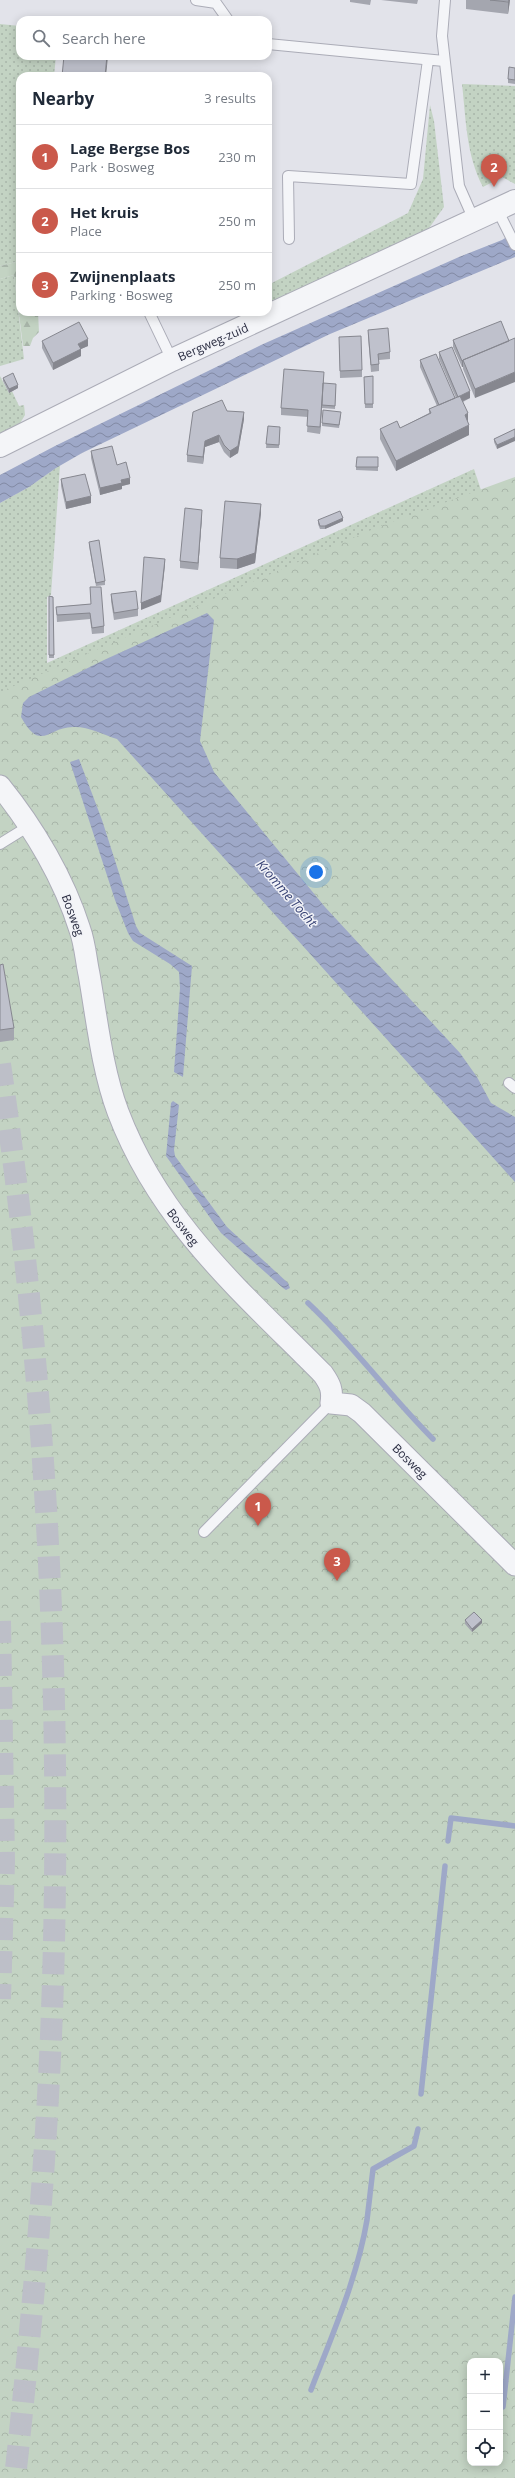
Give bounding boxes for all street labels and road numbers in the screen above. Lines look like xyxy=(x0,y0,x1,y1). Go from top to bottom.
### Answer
street label: Bergweg-zuid xyxy=(175,319,251,365)
street label: Bosweg xyxy=(58,892,89,939)
street label: Bosweg xyxy=(163,1205,203,1250)
street label: Bosweg xyxy=(389,1440,432,1483)

